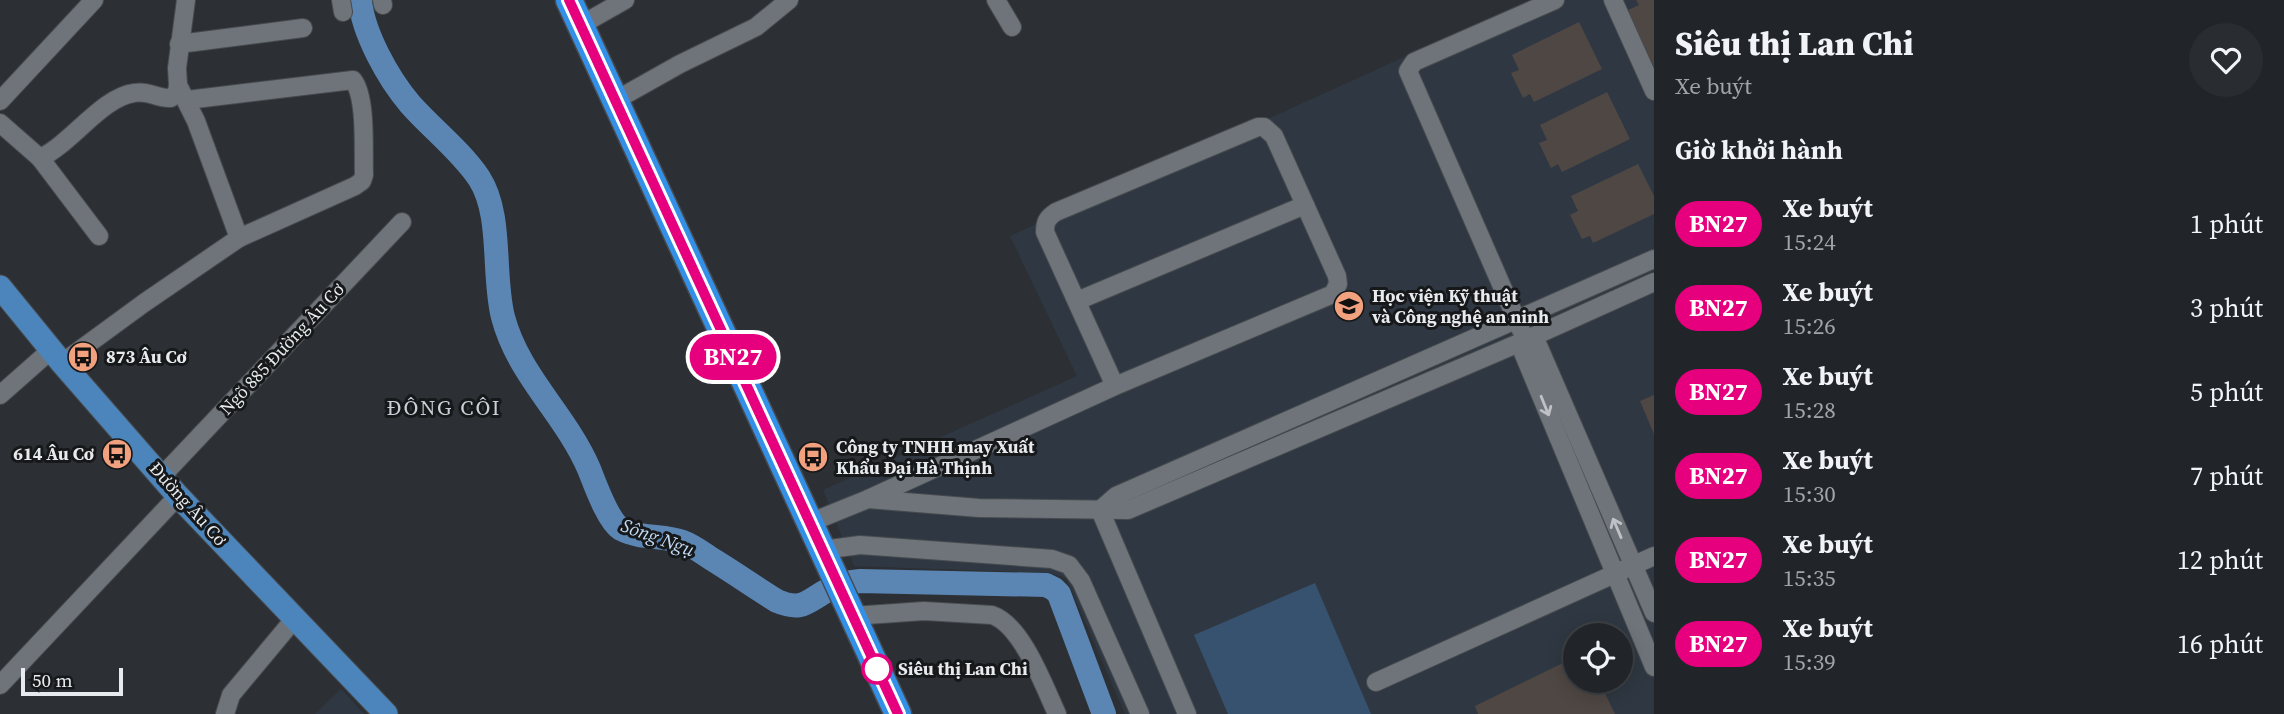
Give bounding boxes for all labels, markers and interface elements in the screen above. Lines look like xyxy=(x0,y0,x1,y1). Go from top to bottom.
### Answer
text: Siêu thị Lan Chi xyxy=(1675,21,1914,66)
button: heart xyxy=(2189,23,2263,97)
text: Xe buýt xyxy=(1675,70,1752,102)
text: Giờ khởi hành xyxy=(1675,132,1843,168)
text: Xe buýt xyxy=(1783,190,1873,226)
text: 1 phút xyxy=(2190,206,2263,242)
text: BN27 xyxy=(1689,207,1748,240)
text: 15:24 xyxy=(1783,226,1836,258)
text: Xe buýt xyxy=(1783,274,1873,310)
street label: Ngõ 885 Đường Âu Cơ xyxy=(214,277,350,420)
place label: Học viện Kỹ thuật và Công nghệ an ninh xyxy=(1371,283,1549,329)
school or university icon: Học viện Kỹ thuật và Công nghệ an ninh xyxy=(1332,289,1366,323)
text: 3 phút xyxy=(2190,290,2263,326)
text: BN27 xyxy=(1689,291,1748,324)
text: 15:26 xyxy=(1783,310,1836,342)
line badge: BN27 xyxy=(684,334,782,380)
bus stop icon: 873 Âu Cơ xyxy=(66,340,100,374)
text: BN27 xyxy=(704,340,762,373)
place label: 873 Âu Cơ xyxy=(106,344,187,369)
text: Xe buýt xyxy=(1783,358,1873,394)
text: 5 phút xyxy=(2190,374,2263,410)
text: BN27 xyxy=(1689,375,1748,408)
district label: ĐÔNG CÔI xyxy=(386,393,502,422)
text: 15:28 xyxy=(1783,394,1836,426)
one-way arrow xyxy=(1539,395,1552,416)
place label: Công ty TNHH may Xuất Khẩu Đại Hà Thịnh xyxy=(836,434,1035,480)
bus stop icon: 614 Âu Cơ xyxy=(100,437,134,471)
bus stop icon: Công ty TNHH may Xuất Khẩu Đại Hà Thịnh xyxy=(796,440,830,474)
place label: 614 Âu Cơ xyxy=(13,441,94,466)
text: Xe buýt xyxy=(1783,442,1873,478)
street label: Đường Âu Cơ xyxy=(144,456,233,551)
text: 7 phút xyxy=(2190,458,2263,494)
text: BN27 xyxy=(1689,459,1748,492)
text: 15:30 xyxy=(1783,478,1836,510)
water label: Sông Ngụ xyxy=(618,512,698,562)
one-way arrow xyxy=(1610,517,1623,539)
text: Xe buýt xyxy=(1783,526,1873,562)
text: 12 phút xyxy=(2177,542,2263,578)
text: BN27 xyxy=(1689,543,1748,576)
text: 15:35 xyxy=(1783,562,1836,594)
text: Xe buýt xyxy=(1783,610,1873,646)
map controls xyxy=(1563,623,1633,693)
button: locate xyxy=(1563,623,1633,693)
text: 16 phút xyxy=(2177,626,2263,662)
text: BN27 xyxy=(1689,627,1748,660)
text: 15:39 xyxy=(1783,646,1836,678)
marker: Siêu thị Lan Chi xyxy=(862,654,892,684)
place label: Siêu thị Lan Chi xyxy=(898,656,1028,681)
scale bar xyxy=(21,665,122,697)
text: 50 m xyxy=(32,667,73,693)

